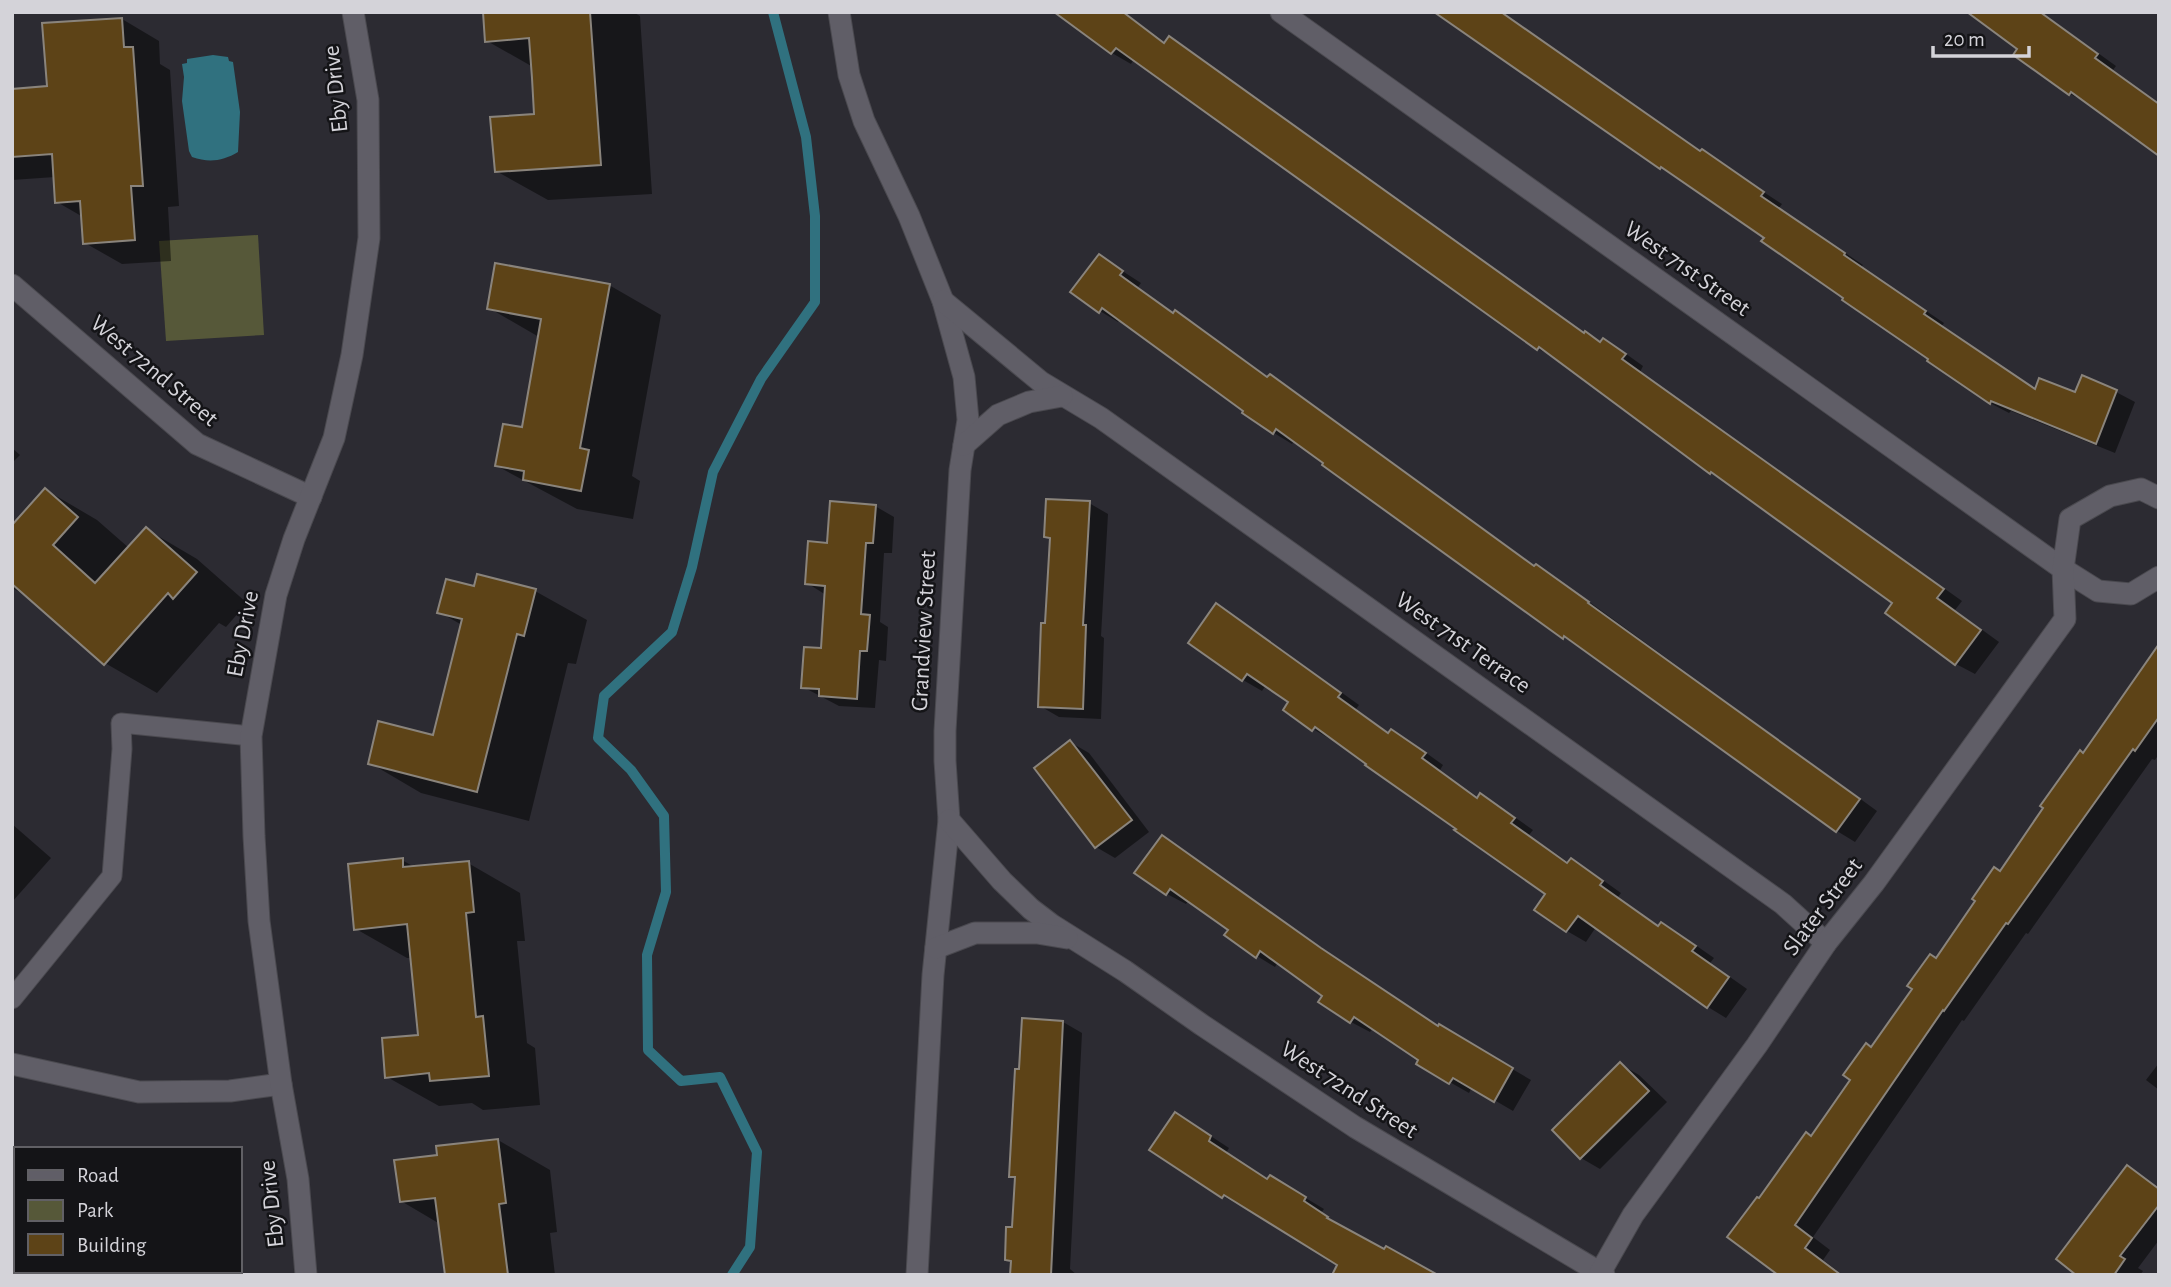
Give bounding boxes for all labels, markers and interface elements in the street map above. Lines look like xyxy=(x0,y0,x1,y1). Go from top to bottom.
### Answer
scale bar xyxy=(1933,14,2029,58)
text: 20 m xyxy=(1944,29,1985,50)
street label: Eby Drive xyxy=(319,44,353,134)
street label: West 71st Street xyxy=(1620,217,1754,321)
street label: West 72nd Street xyxy=(86,311,223,431)
street label: Grandview Street xyxy=(908,550,940,712)
street label: West 71st Terrace xyxy=(1391,588,1535,698)
street label: Eby Drive xyxy=(223,589,263,679)
street label: Slater Street xyxy=(1779,854,1867,960)
street label: West 72nd Street xyxy=(1276,1037,1422,1143)
legend xyxy=(14,1147,242,1273)
street label: Eby Drive xyxy=(255,1159,289,1249)
text: Road xyxy=(77,1165,119,1186)
text: Park xyxy=(77,1200,114,1221)
text: Building xyxy=(77,1235,147,1256)

